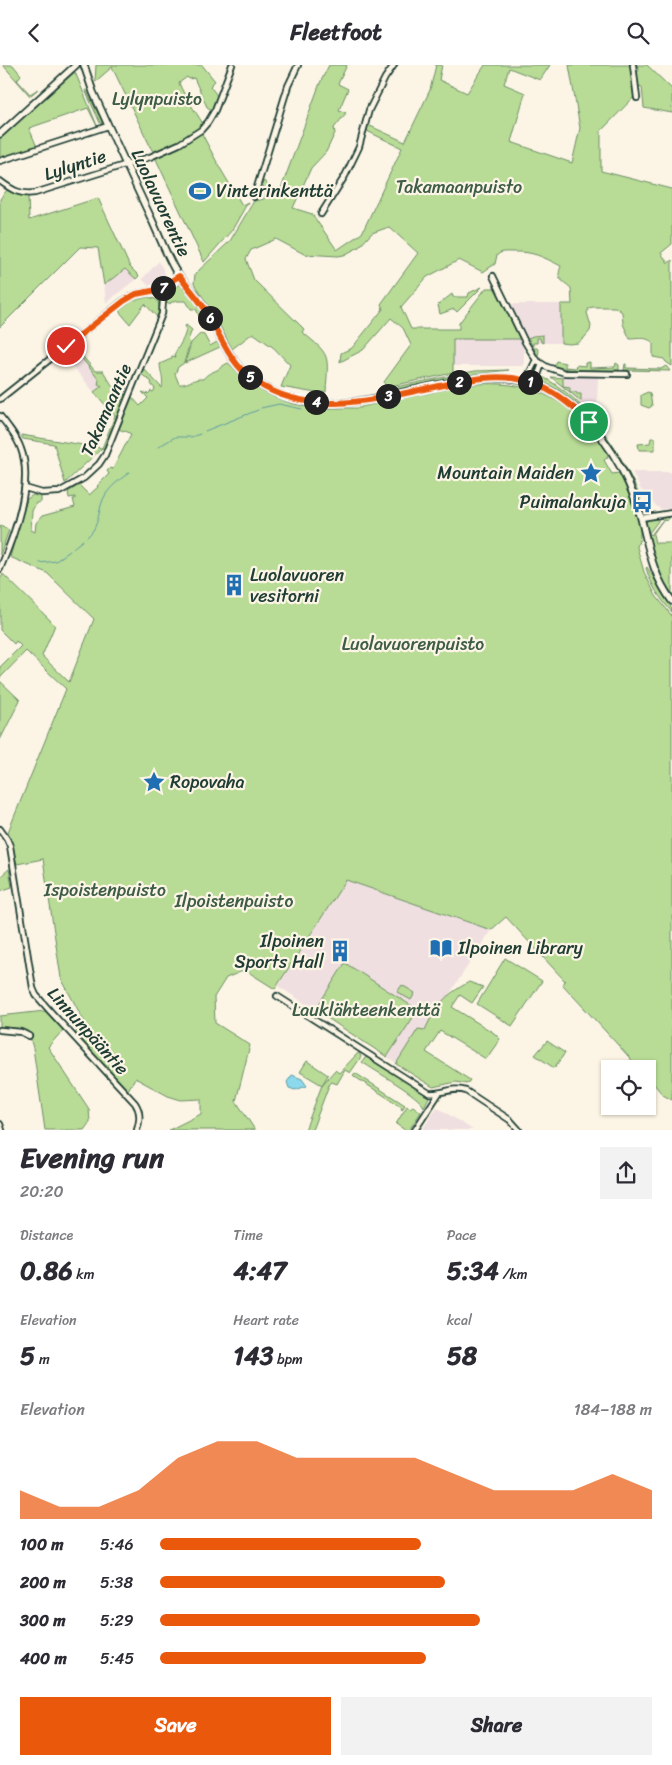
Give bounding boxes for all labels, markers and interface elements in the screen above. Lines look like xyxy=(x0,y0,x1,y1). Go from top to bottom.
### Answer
text: Fleetfoot xyxy=(290,13,382,52)
icon: back xyxy=(20,19,48,47)
icon: search xyxy=(624,19,652,47)
park label: Lylynpuisto xyxy=(112,83,202,115)
street label: Lylyntie xyxy=(40,140,110,190)
street label: Luolavuorentie xyxy=(122,144,200,262)
park label: Takamaanpuisto xyxy=(396,171,522,203)
place label: Vinterinkenttä xyxy=(216,175,334,207)
sports icon: Vinterinkenttä xyxy=(187,178,213,204)
pin: 7 xyxy=(150,275,176,301)
text: 7 xyxy=(160,276,168,301)
pin: 6 xyxy=(198,305,222,331)
text: 6 xyxy=(207,306,214,331)
pin xyxy=(45,325,87,367)
icon: check xyxy=(52,332,80,360)
street label: Takamaantie xyxy=(71,358,141,462)
pin: 5 xyxy=(238,365,262,389)
text: 5 xyxy=(246,365,255,390)
pin: 2 xyxy=(446,369,472,395)
pin: 1 xyxy=(518,369,542,395)
text: 2 xyxy=(455,370,464,395)
text: 1 xyxy=(527,370,534,395)
pin: 3 xyxy=(376,383,400,409)
text: 3 xyxy=(385,384,392,409)
pin: 4 xyxy=(304,389,328,415)
text: 4 xyxy=(312,390,321,415)
pin xyxy=(568,401,610,443)
icon: arrive xyxy=(575,408,603,436)
place label: Mountain Maiden xyxy=(437,457,574,489)
place icon: Mountain Maiden xyxy=(578,460,604,486)
place label: Puimalankuja xyxy=(520,486,626,518)
bus stop icon: Puimalankuja xyxy=(629,489,655,515)
place label: Luolavuoren vesitorni xyxy=(250,559,344,612)
building icon: Luolavuoren vesitorni xyxy=(221,572,247,598)
park label: Luolavuorenpuisto xyxy=(342,628,484,660)
place label: Ropovaha xyxy=(170,766,245,798)
place icon: Ropovaha xyxy=(141,769,167,795)
park label: Ispoistenpuisto xyxy=(43,874,166,906)
park label: Ilpoistenpuisto xyxy=(174,885,293,917)
place label: Ilpoinen Sports Hall xyxy=(234,925,325,978)
place label: Ilpoinen Library xyxy=(457,932,583,964)
library icon: Ilpoinen Library xyxy=(428,935,454,961)
building icon: Ilpoinen Sports Hall xyxy=(327,938,353,964)
street label: Linnunpääntie xyxy=(39,979,137,1083)
park label: Lauklähteenkenttä xyxy=(292,994,441,1026)
map controls xyxy=(601,1060,656,1115)
button: locate xyxy=(601,1060,656,1115)
text: Evening run xyxy=(20,1133,164,1182)
button: share xyxy=(600,1147,652,1199)
text: 20:20 xyxy=(20,1177,64,1206)
text: Distance xyxy=(20,1223,73,1248)
text: Time xyxy=(233,1223,263,1248)
text: Pace xyxy=(447,1223,476,1248)
text: 0.86 xyxy=(20,1248,73,1293)
text: 4:47 xyxy=(233,1248,286,1293)
text: 5:34 xyxy=(447,1248,499,1293)
text: km xyxy=(73,1262,94,1287)
text: /km xyxy=(499,1262,528,1287)
text: Elevation xyxy=(20,1308,77,1333)
text: Heart rate xyxy=(233,1308,299,1333)
text: kcal xyxy=(447,1308,472,1333)
text: 5 xyxy=(20,1333,35,1378)
text: 143 xyxy=(233,1333,273,1378)
text: 58 xyxy=(447,1333,477,1378)
text: m xyxy=(35,1347,50,1372)
text: bpm xyxy=(273,1347,303,1372)
text: Elevation xyxy=(20,1395,85,1424)
text: 184–188 m xyxy=(574,1395,652,1424)
text: 100 m xyxy=(20,1530,64,1559)
text: 5:46 xyxy=(100,1530,134,1559)
text: 200 m xyxy=(20,1568,66,1597)
text: 5:38 xyxy=(100,1568,133,1597)
text: 300 m xyxy=(20,1606,65,1635)
text: 5:29 xyxy=(100,1606,134,1635)
text: 400 m xyxy=(20,1644,67,1673)
text: 5:45 xyxy=(100,1644,134,1673)
button: Save xyxy=(20,1697,331,1755)
button: Share xyxy=(341,1697,652,1755)

